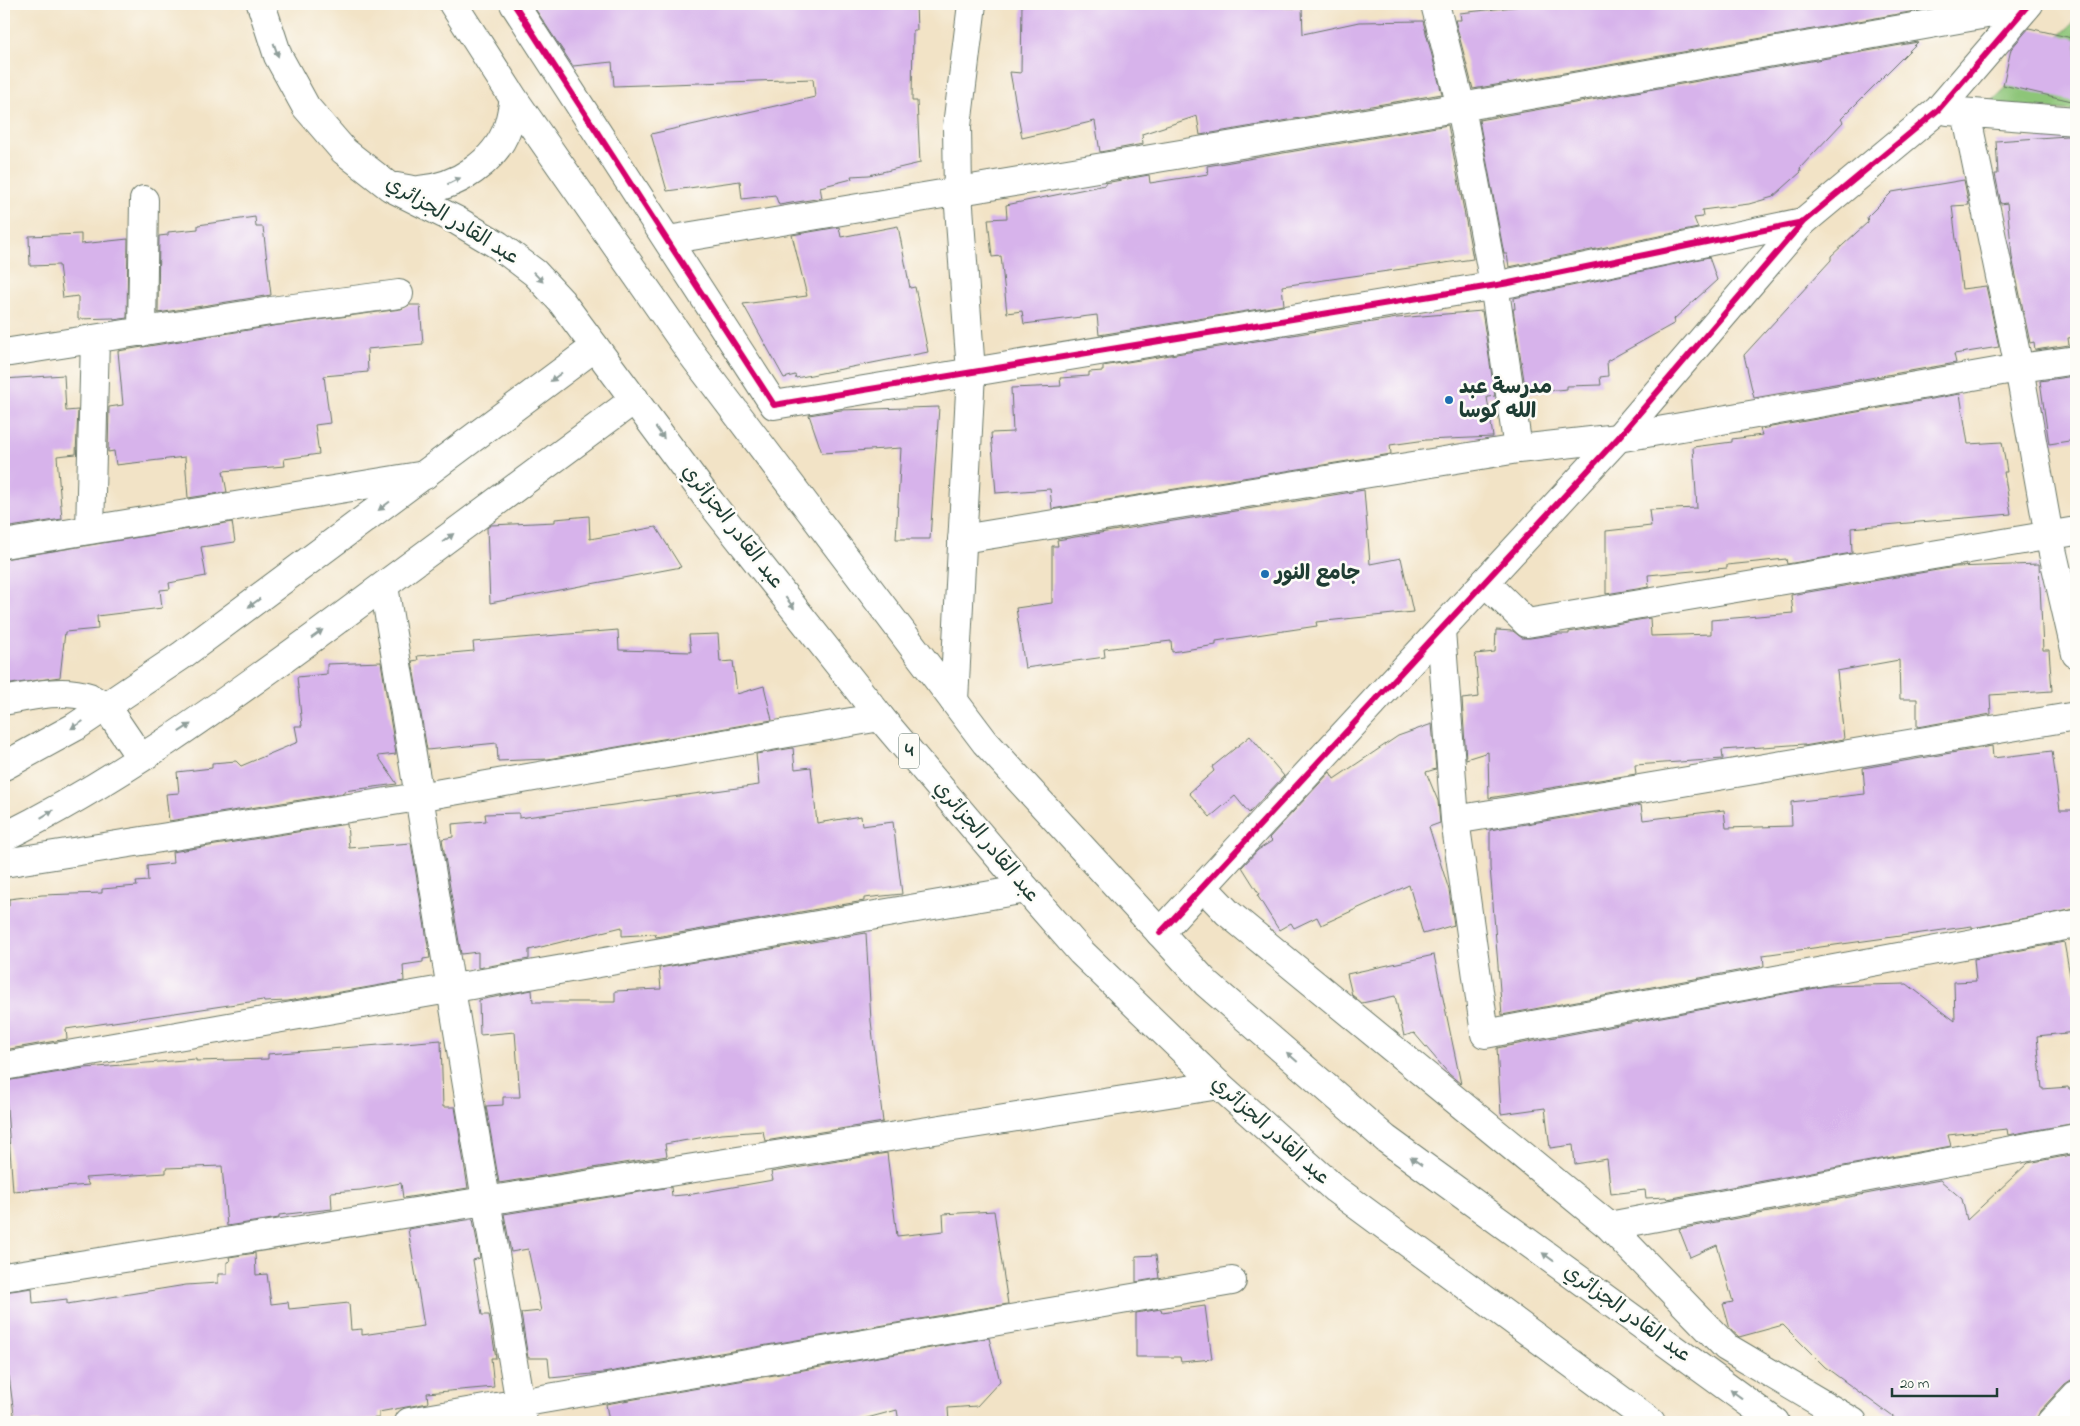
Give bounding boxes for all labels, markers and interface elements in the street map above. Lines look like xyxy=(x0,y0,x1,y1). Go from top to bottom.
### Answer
one-way arrow xyxy=(272,43,280,58)
street label: عبد القادر الجزائري xyxy=(379,169,525,273)
one-way arrow xyxy=(447,177,462,185)
one-way arrow xyxy=(532,271,544,283)
one-way arrow xyxy=(550,371,563,382)
place label: مدرسة عبد الله كوسا xyxy=(1459,373,1552,427)
marker: مدرسة عبد الله كوسا xyxy=(1443,394,1455,406)
one-way arrow xyxy=(654,426,665,439)
street label: عبد القادر الجزائري xyxy=(674,458,790,596)
one-way arrow xyxy=(377,501,391,511)
one-way arrow xyxy=(441,533,455,543)
place label: جامع النور xyxy=(1273,559,1360,589)
marker: جامع النور xyxy=(1259,568,1271,580)
one-way arrow xyxy=(785,596,796,609)
one-way arrow xyxy=(247,598,261,608)
one-way arrow xyxy=(311,630,324,640)
one-way arrow xyxy=(70,721,84,730)
one-way arrow xyxy=(178,723,191,733)
road number: 4 xyxy=(899,734,919,768)
street label: عبد القادر الجزائري xyxy=(926,774,1046,910)
one-way arrow xyxy=(41,810,54,819)
one-way arrow xyxy=(1285,1052,1298,1063)
street label: عبد القادر الجزائري xyxy=(1204,1069,1336,1193)
one-way arrow xyxy=(1410,1156,1423,1166)
one-way arrow xyxy=(1541,1252,1555,1262)
street label: عبد القادر الجزائري xyxy=(1557,1257,1697,1371)
scale bar xyxy=(1892,1366,1998,1398)
text: 20 m xyxy=(1900,1373,1930,1395)
one-way arrow xyxy=(1730,1388,1743,1399)

